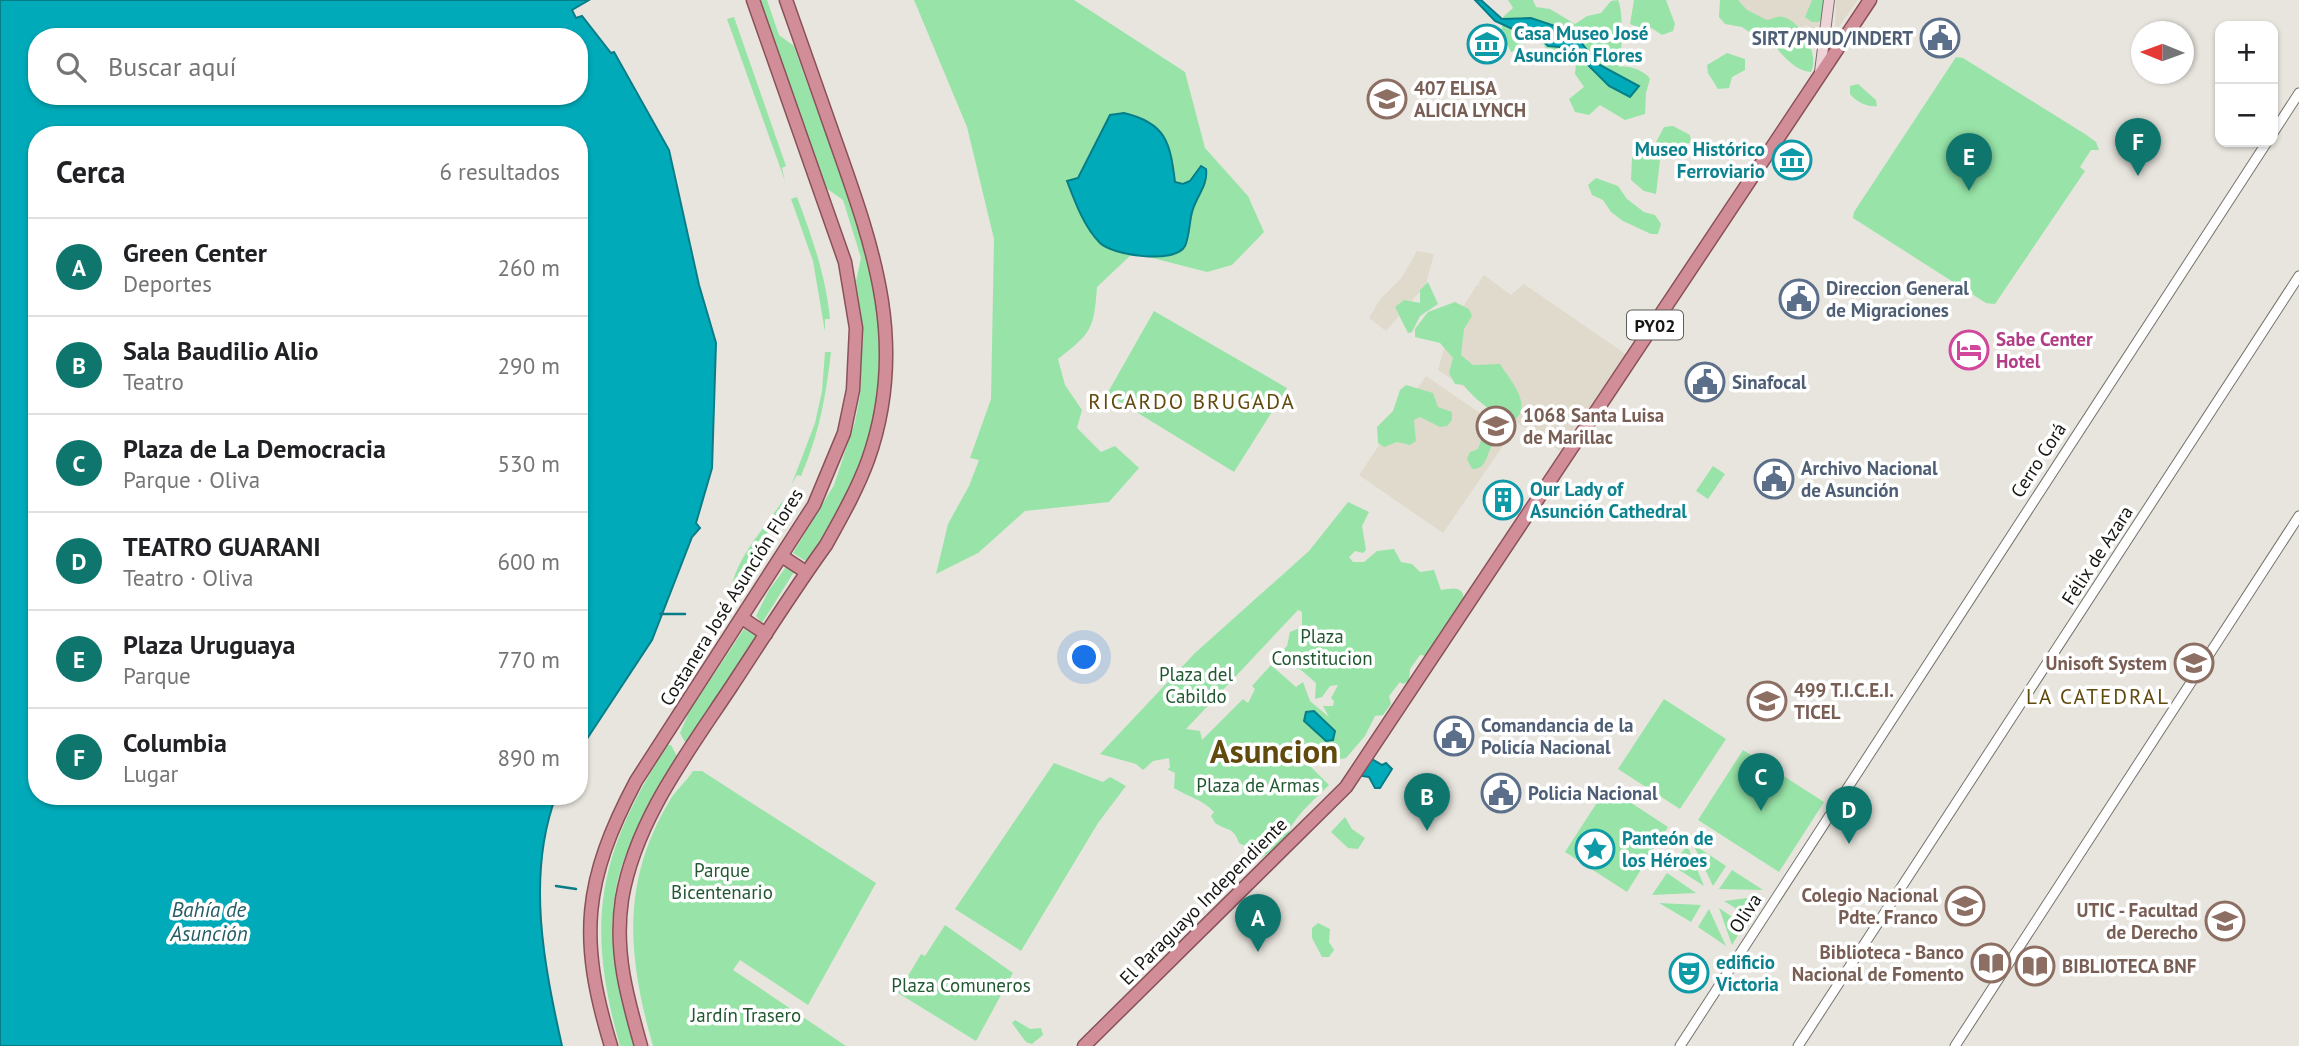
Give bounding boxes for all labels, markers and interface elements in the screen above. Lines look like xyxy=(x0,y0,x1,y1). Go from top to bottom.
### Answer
public building icon: SIRT/PNUD/INDERT xyxy=(1919,17,1961,59)
place label: Casa Museo José Asunción Flores xyxy=(1514,21,1648,67)
north arrow xyxy=(2131,21,2194,84)
map controls xyxy=(2215,21,2278,147)
button: + xyxy=(2215,21,2278,84)
museum icon: Casa Museo José Asunción Flores xyxy=(1466,23,1508,65)
place label: SIRT/PNUD/INDERT xyxy=(1752,26,1913,50)
search box xyxy=(28,28,588,105)
icon: search xyxy=(52,48,90,86)
text: Buscar aquí xyxy=(108,50,236,83)
place label: 407 ELISA ALICIA LYNCH xyxy=(1414,76,1526,122)
school or university icon: 407 ELISA ALICIA LYNCH xyxy=(1366,78,1408,120)
button: − xyxy=(2215,84,2278,147)
pin: F xyxy=(2115,118,2161,176)
pin: E xyxy=(1946,133,1992,191)
place label: Museo Histórico Ferroviario xyxy=(1635,137,1765,183)
museum icon: Museo Histórico Ferroviario xyxy=(1771,139,1813,181)
text: Cerca xyxy=(56,152,125,191)
text: 6 resultados xyxy=(439,157,560,186)
text: Green Center xyxy=(123,236,267,269)
text: A xyxy=(72,253,86,282)
text: 260 m xyxy=(498,253,560,282)
text: Deportes xyxy=(123,269,212,298)
place label: Direccion General de Migraciones xyxy=(1826,276,1969,322)
public building icon: Direccion General de Migraciones xyxy=(1778,278,1820,320)
road number: PY02 xyxy=(1627,310,1683,340)
place label: Sabe Center Hotel xyxy=(1996,327,2093,373)
hotel icon: Sabe Center Hotel xyxy=(1948,329,1990,371)
text: Sala Baudilio Alio xyxy=(123,334,319,367)
text: B xyxy=(72,351,86,380)
text: 290 m xyxy=(498,351,560,380)
public building icon: Sinafocal xyxy=(1684,361,1726,403)
text: Teatro xyxy=(123,367,184,396)
place label: Sinafocal xyxy=(1732,370,1807,394)
district label: RICARDO BRUGADA xyxy=(1088,388,1296,415)
place label: 1068 Santa Luisa de Marillac xyxy=(1523,403,1664,449)
school or university icon: 1068 Santa Luisa de Marillac xyxy=(1475,405,1517,447)
street label: Cerro Corá xyxy=(2005,418,2071,502)
text: Plaza de La Democracia xyxy=(123,432,386,465)
text: C xyxy=(73,449,85,478)
text: 530 m xyxy=(498,449,560,478)
place label: Archivo Nacional de Asunción xyxy=(1801,456,1938,502)
public building icon: Archivo Nacional de Asunción xyxy=(1753,458,1795,500)
text: Parque · Oliva xyxy=(123,465,260,494)
place label: Our Lady of Asunción Cathedral xyxy=(1530,477,1687,523)
building icon: Our Lady of Asunción Cathedral xyxy=(1482,479,1524,521)
street label: Costanera José Asunción Flores xyxy=(654,484,808,710)
street label: Félix de Azara xyxy=(2056,501,2138,609)
text: TEATRO GUARANI xyxy=(123,530,321,563)
text: D xyxy=(72,547,86,576)
text: 600 m xyxy=(498,547,560,576)
text: Teatro · Oliva xyxy=(123,563,253,592)
park label: Plaza Constitucion xyxy=(1271,624,1373,670)
text: Plaza Uruguaya xyxy=(123,628,295,661)
your location xyxy=(1067,640,1101,674)
school or university icon: Unisoft System xyxy=(2173,642,2215,684)
text: E xyxy=(73,645,85,674)
text: 770 m xyxy=(498,645,560,674)
place label: Unisoft System xyxy=(2046,651,2167,675)
text: Parque xyxy=(123,661,191,690)
park label: Plaza del Cabildo xyxy=(1159,662,1233,708)
place label: 499 T.I.C.E.I. TICEL xyxy=(1794,678,1894,724)
school or university icon: 499 T.I.C.E.I. TICEL xyxy=(1746,680,1788,722)
district label: LA CATEDRAL xyxy=(2026,683,2170,710)
place label: Comandancia de la Policía Nacional xyxy=(1481,713,1634,759)
public building icon: Comandancia de la Policía Nacional xyxy=(1433,715,1475,757)
text: Columbia xyxy=(123,726,227,759)
district label: Asuncion xyxy=(1210,729,1338,772)
text: F xyxy=(73,743,85,772)
text: 890 m xyxy=(498,743,560,772)
pin: C xyxy=(1738,753,1784,811)
text: Lugar xyxy=(123,759,178,788)
public building icon: Policia Nacional xyxy=(1480,772,1522,814)
park label: Plaza de Armas xyxy=(1196,773,1320,797)
pin: B xyxy=(1404,773,1450,831)
place label: Policia Nacional xyxy=(1528,781,1658,805)
pin: D xyxy=(1826,786,1872,844)
street label: El Paraguayo Independiente xyxy=(1114,812,1292,990)
place label: Panteón de los Héroes xyxy=(1622,826,1713,872)
place icon: Panteón de los Héroes xyxy=(1574,828,1616,870)
park label: Parque Bicentenario xyxy=(671,858,773,904)
place label: Colegio Nacional Pdte. Franco xyxy=(1802,883,1938,929)
school or university icon: Colegio Nacional Pdte. Franco xyxy=(1944,885,1986,927)
street label: Oliva xyxy=(1723,889,1767,937)
pin: A xyxy=(1235,894,1281,952)
water label: Bahía de Asunción xyxy=(169,896,248,947)
place label: UTIC - Facultad de Derecho xyxy=(2077,898,2198,944)
school or university icon: UTIC - Facultad de Derecho xyxy=(2204,900,2246,942)
place label: Biblioteca - Banco Nacional de Fomento xyxy=(1792,940,1964,986)
library icon: Biblioteca - Banco Nacional de Fomento xyxy=(1970,942,2012,984)
library icon: BIBLIOTECA BNF xyxy=(2014,945,2056,987)
place label: edificio Victoria xyxy=(1715,950,1779,996)
theatre icon: edificio Victoria xyxy=(1668,952,1710,994)
place label: BIBLIOTECA BNF xyxy=(2062,954,2197,978)
park label: Plaza Comuneros xyxy=(891,973,1031,997)
park label: Jardín Trasero xyxy=(690,1003,801,1027)

